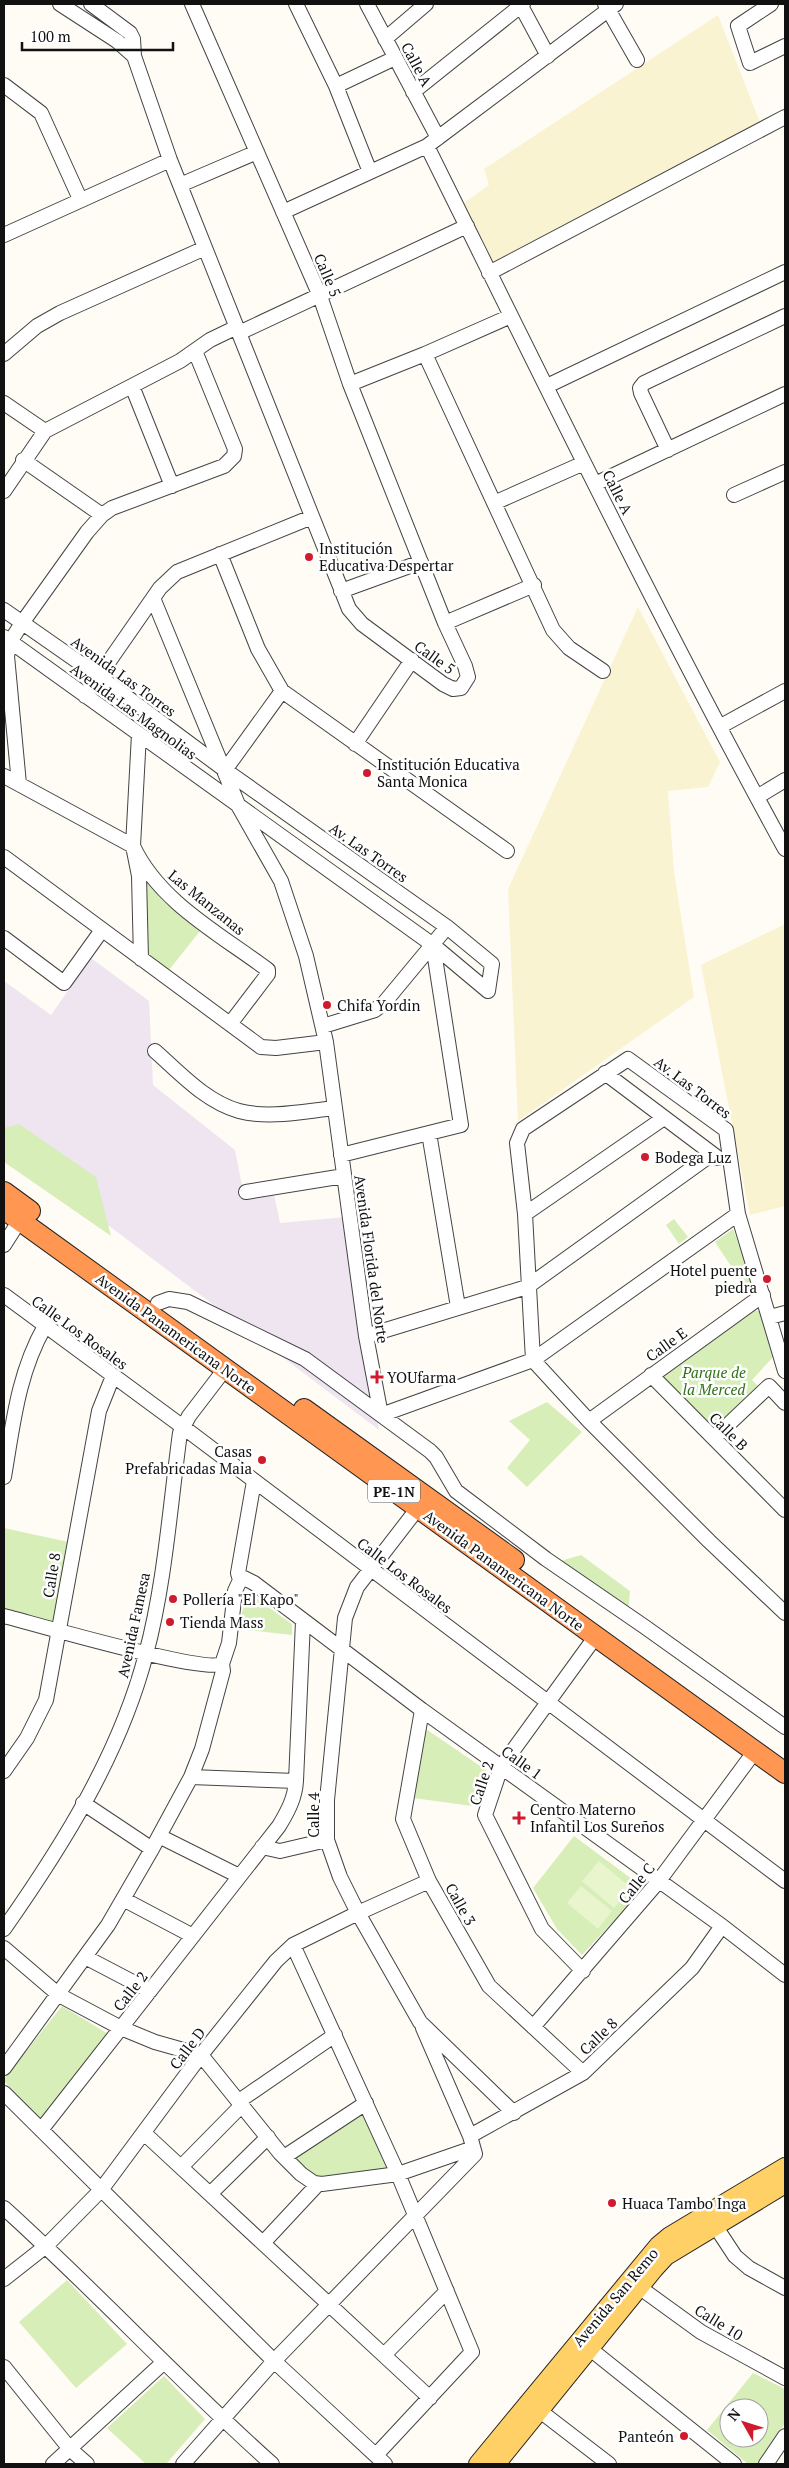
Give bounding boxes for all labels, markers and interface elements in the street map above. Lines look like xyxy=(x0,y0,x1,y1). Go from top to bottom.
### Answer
scale bar xyxy=(22,20,174,52)
text: 100 m xyxy=(30,26,71,46)
street label: Calle A xyxy=(397,38,437,90)
street label: Calle 5 xyxy=(310,250,346,300)
street label: Calle A xyxy=(598,466,638,518)
place label: Institución Educativa Despertar xyxy=(319,538,454,575)
marker: Institución Educativa Despertar xyxy=(303,551,315,563)
street label: Avenida Las Torres xyxy=(67,631,181,721)
street label: Calle 5 xyxy=(411,636,459,678)
street label: Avenida Las Magnolias xyxy=(67,658,201,764)
place label: Institución Educativa Santa Monica xyxy=(377,754,520,791)
marker: Institución Educativa Santa Monica xyxy=(361,767,373,779)
street label: Av. Las Torres xyxy=(326,818,412,886)
street label: Las Manzanas xyxy=(164,865,250,939)
place label: Chifa Yordin xyxy=(337,995,421,1015)
marker: Chifa Yordin xyxy=(321,999,333,1011)
street label: Av. Las Torres xyxy=(650,1051,736,1123)
place label: Bodega Luz xyxy=(655,1147,732,1167)
marker: Bodega Luz xyxy=(639,1151,651,1163)
street label: Avenida Florida del Norte xyxy=(350,1173,394,1345)
place label: Hotel puente piedra xyxy=(670,1260,757,1297)
street label: Avenida Panamericana Norte xyxy=(92,1268,260,1398)
marker: Hotel puente piedra xyxy=(761,1273,773,1285)
street label: Calle Los Rosales xyxy=(28,1290,132,1374)
street label: Calle E xyxy=(641,1322,691,1366)
park label: Parque de la Merced xyxy=(681,1362,746,1399)
place label: YOUfarma xyxy=(387,1367,457,1387)
marker: YOUfarma xyxy=(371,1371,383,1383)
street label: Calle B xyxy=(705,1407,753,1455)
place label: Casas Prefabricadas Maia xyxy=(125,1441,252,1478)
marker: Casas Prefabricadas Maia xyxy=(256,1454,268,1466)
road number: PE-1N xyxy=(368,1480,420,1502)
street label: Avenida Panamericana Norte xyxy=(420,1505,588,1635)
street label: Calle Los Rosales xyxy=(353,1533,457,1617)
street label: Calle 8 xyxy=(38,1551,64,1599)
street label: Avenida Famesa xyxy=(112,1570,154,1680)
place label: Pollería "El Kapo" xyxy=(183,1589,299,1609)
marker: Pollería "El Kapo" xyxy=(167,1593,179,1605)
place label: Tienda Mass xyxy=(180,1612,263,1632)
marker: Tienda Mass xyxy=(164,1616,176,1628)
street label: Calle 1 xyxy=(498,1741,546,1783)
street label: Calle 2 xyxy=(464,1758,498,1808)
street label: Calle 4 xyxy=(303,1792,323,1838)
place label: Centro Materno Infantil Los Sureños xyxy=(530,1799,664,1836)
marker: Centro Materno Infantil Los Sureños xyxy=(512,1811,526,1825)
street label: Calle C xyxy=(613,1858,659,1908)
street label: Calle 3 xyxy=(441,1879,481,1929)
street label: Calle 2 xyxy=(108,1967,152,2015)
street label: Calle 8 xyxy=(575,2013,621,2059)
street label: Calle D xyxy=(165,2023,209,2073)
place label: Huaca Tambo Inga xyxy=(622,2193,747,2213)
marker: Huaca Tambo Inga xyxy=(606,2197,618,2209)
street label: Avenida San Remo xyxy=(568,2243,662,2351)
street label: Calle 10 xyxy=(691,2299,747,2345)
north arrow xyxy=(719,2398,769,2448)
text: N xyxy=(723,2404,744,2425)
place label: Panteón xyxy=(618,2426,674,2446)
marker: Panteón xyxy=(678,2430,690,2442)

